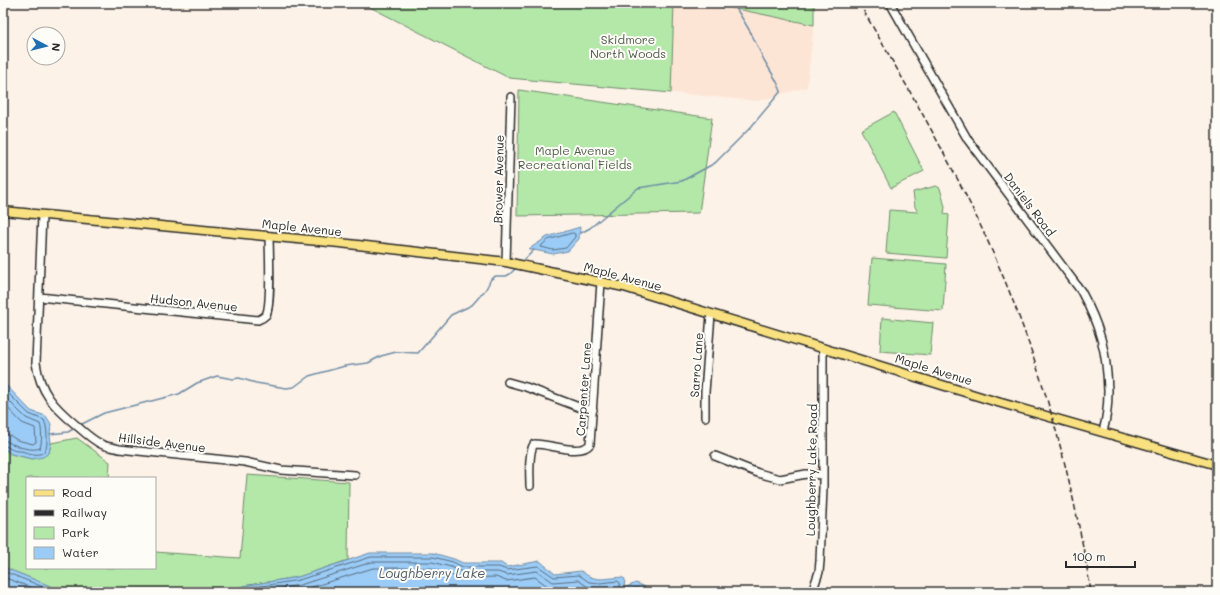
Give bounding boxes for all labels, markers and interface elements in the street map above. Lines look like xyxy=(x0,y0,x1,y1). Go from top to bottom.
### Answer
north arrow xyxy=(26,26,66,66)
park label: Skidmore North Woods xyxy=(590,31,666,61)
text: N xyxy=(48,42,64,52)
street label: Brower Avenue xyxy=(489,135,507,223)
park label: Maple Avenue Recreational Fields xyxy=(518,142,632,172)
street label: Daniels Road xyxy=(1001,169,1060,239)
street label: Maple Avenue xyxy=(261,215,343,239)
street label: Maple Avenue xyxy=(582,258,664,294)
street label: Hudson Avenue xyxy=(150,289,238,315)
street label: Sarro Lane xyxy=(686,332,706,398)
street label: Carpenter Lane xyxy=(572,342,594,436)
street label: Maple Avenue xyxy=(893,350,975,388)
street label: Loughberry Lake Road xyxy=(802,403,820,536)
street label: Hillside Avenue xyxy=(117,429,207,455)
legend xyxy=(26,477,156,569)
text: Road xyxy=(62,484,92,500)
text: Railway xyxy=(62,504,107,520)
text: Park xyxy=(62,524,89,540)
scale bar xyxy=(1066,543,1135,569)
text: Water xyxy=(62,544,99,560)
text: 100 m xyxy=(1072,548,1106,564)
water label: Loughberry Lake xyxy=(379,564,485,581)

